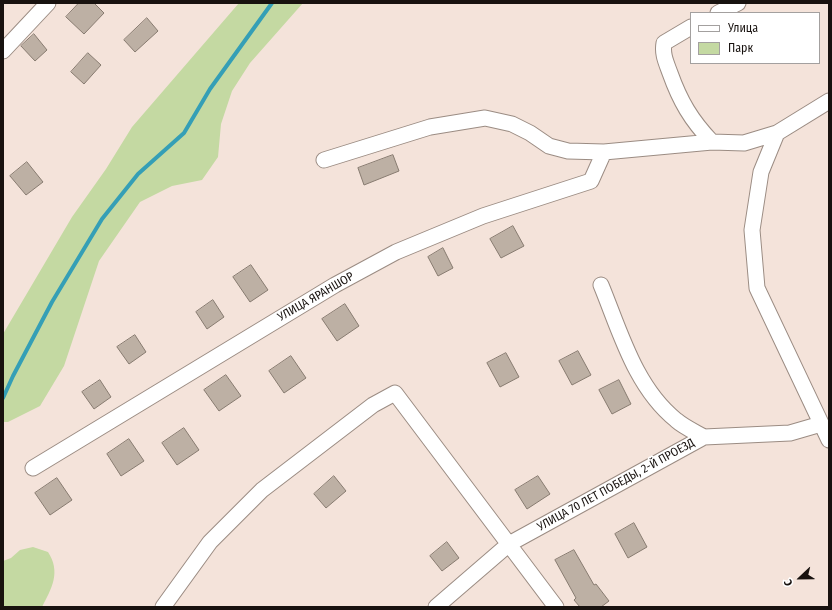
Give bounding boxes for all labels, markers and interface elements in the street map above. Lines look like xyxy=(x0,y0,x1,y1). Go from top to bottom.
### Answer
legend xyxy=(690,12,820,64)
text: Улица xyxy=(728,21,758,35)
text: Парк xyxy=(728,41,753,55)
street label: УЛИЦА ЯРАНШОР xyxy=(275,269,357,325)
street label: УЛИЦА 70 ЛЕТ ПОБЕДЫ, 2-Й ПРОЕЗД xyxy=(535,436,697,534)
north arrow xyxy=(780,558,820,598)
text: С xyxy=(781,578,796,588)

